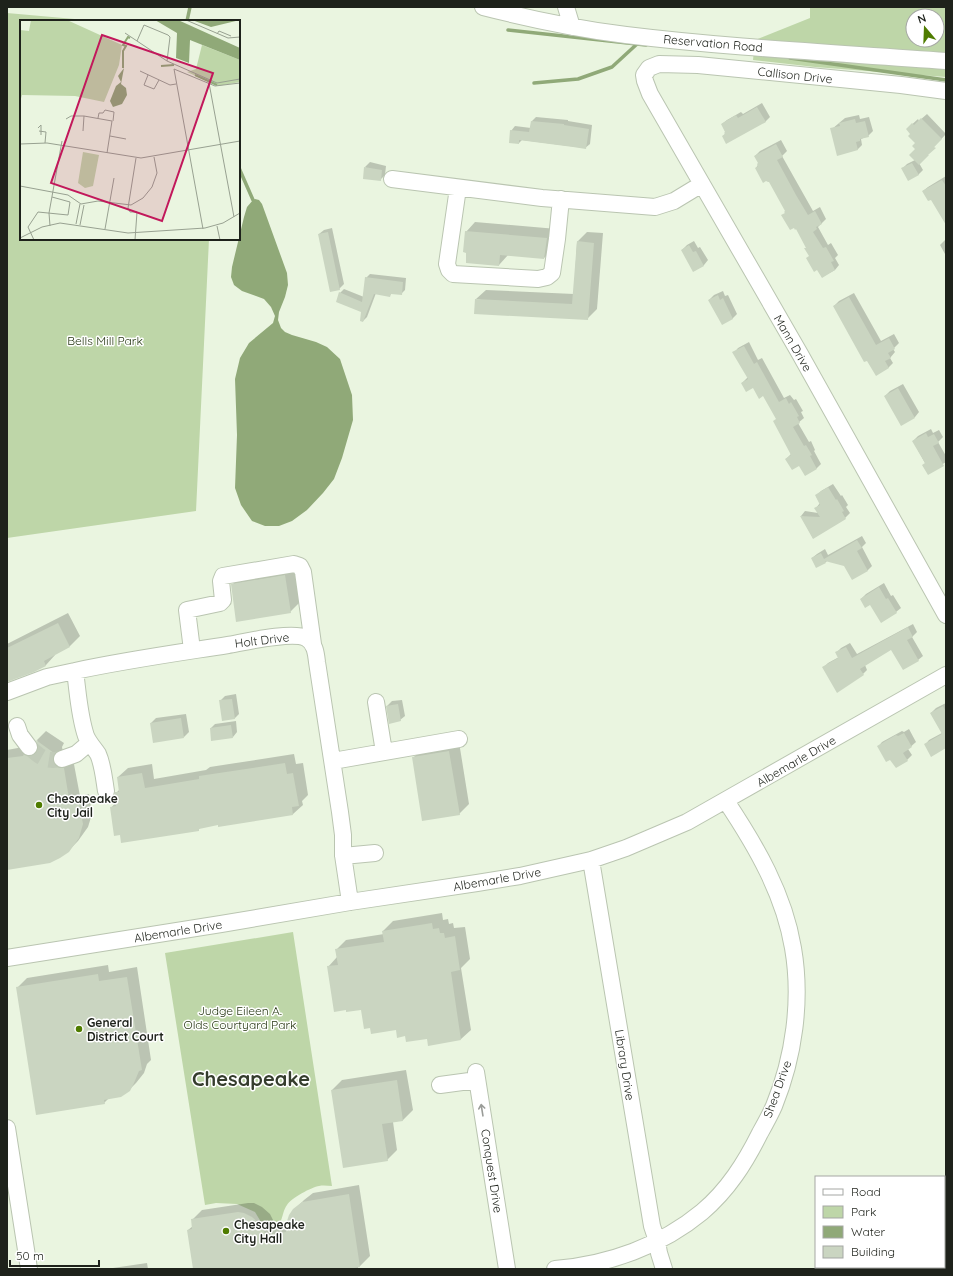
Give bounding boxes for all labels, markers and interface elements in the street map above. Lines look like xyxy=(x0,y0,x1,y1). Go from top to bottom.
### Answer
north arrow xyxy=(905,8,945,48)
text: N xyxy=(916,11,928,26)
inset map xyxy=(20,20,240,240)
street label: Reservation Road xyxy=(663,31,763,55)
street label: Callison Drive xyxy=(757,64,833,86)
street label: Mann Drive xyxy=(771,312,815,374)
park label: Bells Mill Park xyxy=(67,333,143,348)
street label: Holt Drive xyxy=(234,629,290,651)
street label: Albemarle Drive xyxy=(754,732,838,790)
place label: Chesapeake City Jail xyxy=(47,791,118,820)
marker: Chesapeake City Jail xyxy=(34,800,44,810)
street label: Albemarle Drive xyxy=(452,864,542,894)
street label: Albemarle Drive xyxy=(133,917,223,945)
park label: Judge Eileen A. Olds Courtyard Park xyxy=(183,1003,297,1032)
place label: General District Court xyxy=(87,1015,164,1044)
marker: General District Court xyxy=(74,1024,84,1034)
street label: Library Drive xyxy=(612,1028,638,1102)
street label: Shea Drive xyxy=(760,1058,794,1120)
district label: Chesapeake xyxy=(192,1066,310,1091)
one-way arrow xyxy=(478,1104,486,1117)
street label: Conquest Drive xyxy=(478,1128,506,1214)
legend xyxy=(815,1176,945,1268)
text: Road xyxy=(851,1184,881,1199)
text: Park xyxy=(851,1204,876,1219)
place label: Chesapeake City Hall xyxy=(234,1217,305,1246)
text: Water xyxy=(851,1224,886,1239)
marker: Chesapeake City Hall xyxy=(221,1226,231,1236)
scale bar xyxy=(10,1242,99,1268)
text: Building xyxy=(851,1244,895,1259)
text: 50 m xyxy=(16,1248,44,1263)

